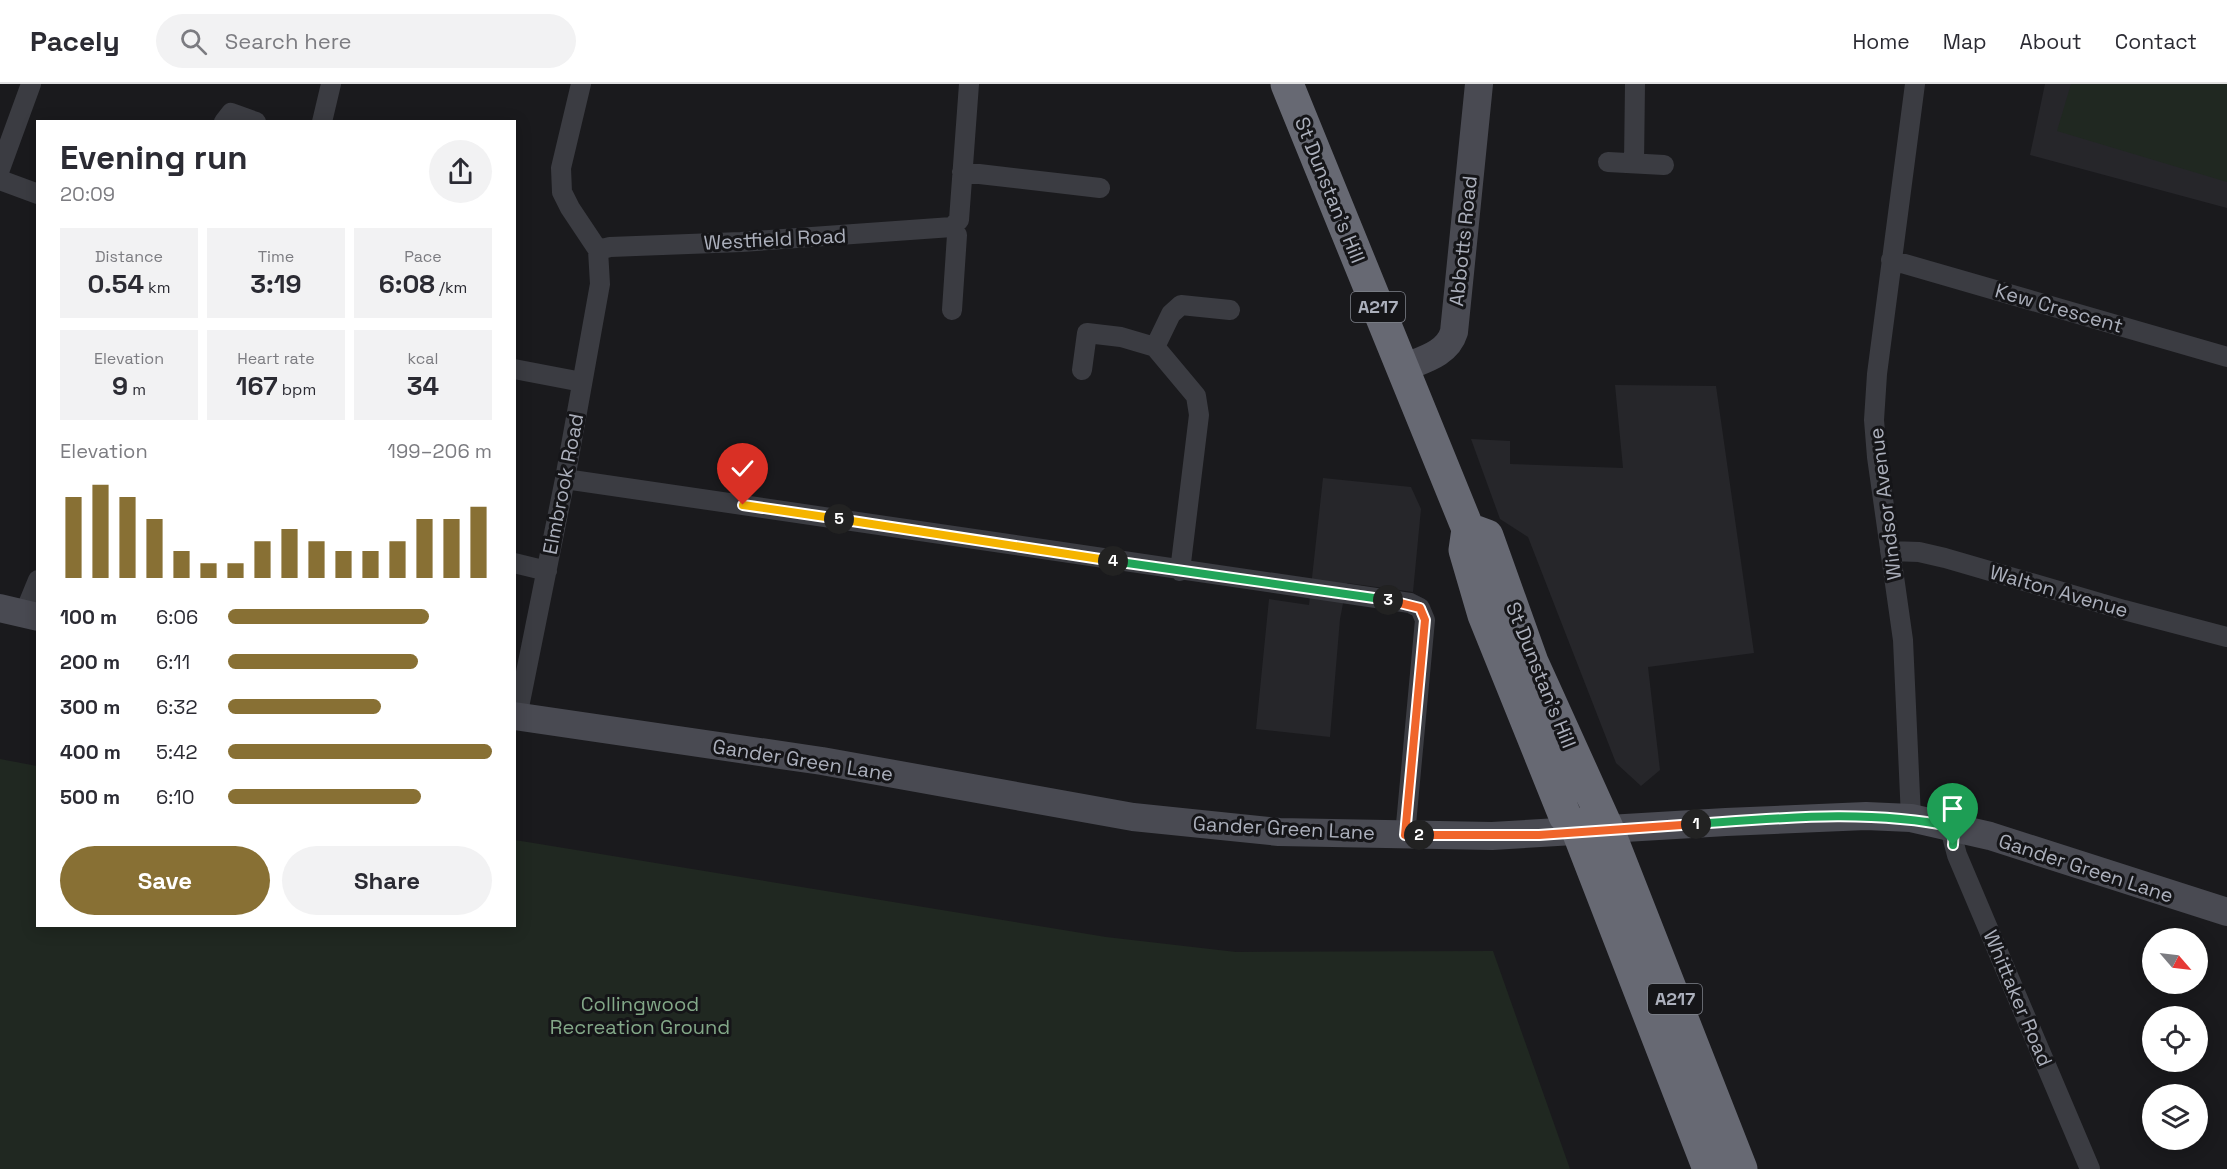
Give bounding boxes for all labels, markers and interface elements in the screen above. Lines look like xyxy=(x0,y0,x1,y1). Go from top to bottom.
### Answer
search box xyxy=(156,14,576,68)
text: Pacely xyxy=(30,23,120,59)
icon: search xyxy=(177,25,210,58)
text: Search here xyxy=(225,27,352,55)
text: Home xyxy=(1852,28,1910,55)
text: Map xyxy=(1943,28,1987,55)
text: About xyxy=(2020,28,2082,55)
text: Contact xyxy=(2115,28,2197,55)
street label: St Dunstan's Hill xyxy=(1289,113,1371,267)
text: Evening run xyxy=(60,137,248,179)
button: share xyxy=(429,140,492,203)
street label: Abbotts Road xyxy=(1443,174,1483,308)
text: 20:09 xyxy=(60,181,115,207)
street label: Westfield Road xyxy=(703,222,847,256)
text: Distance xyxy=(95,246,163,267)
text: Time xyxy=(258,246,294,267)
text: Pace xyxy=(404,246,442,267)
text: 0.54 xyxy=(88,267,144,301)
text: 3:19 xyxy=(250,267,302,301)
text: 6:08 xyxy=(379,267,435,301)
text: km xyxy=(144,277,170,298)
text: /km xyxy=(435,277,467,298)
street label: Kew Crescent xyxy=(1992,277,2126,339)
road number: A217 xyxy=(1351,292,1405,322)
text: Elevation xyxy=(94,348,164,369)
text: Heart rate xyxy=(237,348,315,369)
text: kcal xyxy=(408,348,438,369)
text: 9 xyxy=(112,369,128,403)
text: 167 xyxy=(236,369,278,403)
text: 34 xyxy=(407,369,439,403)
text: m xyxy=(128,379,146,400)
text: bpm xyxy=(278,379,316,400)
street label: Elmbrook Road xyxy=(537,411,589,557)
street label: Windsor Avenue xyxy=(1863,426,1907,582)
text: Elevation xyxy=(60,438,148,464)
text: 199–206 m xyxy=(388,438,492,464)
pin xyxy=(717,443,768,505)
icon: check xyxy=(726,452,759,485)
pin: 5 xyxy=(824,504,854,534)
text: 5 xyxy=(834,508,844,529)
pin: 4 xyxy=(1098,546,1128,576)
text: 4 xyxy=(1108,550,1118,571)
street label: Walton Avenue xyxy=(1987,559,2131,623)
pin: 3 xyxy=(1373,585,1403,615)
text: 3 xyxy=(1383,589,1393,610)
street label: St Dunstan's Hill xyxy=(1500,598,1582,752)
text: 100 m xyxy=(60,604,117,630)
text: 6:06 xyxy=(156,604,198,630)
text: 200 m xyxy=(60,649,120,675)
text: 6:11 xyxy=(156,649,190,675)
text: 300 m xyxy=(60,694,120,720)
text: 6:32 xyxy=(156,694,197,720)
street label: Gander Green Lane xyxy=(711,733,895,787)
text: 400 m xyxy=(60,739,121,765)
text: 5:42 xyxy=(156,739,198,765)
pin xyxy=(1927,783,1978,845)
text: 500 m xyxy=(60,784,120,810)
text: 6:10 xyxy=(156,784,194,810)
icon: arrive xyxy=(1936,792,1969,825)
pin: 1 xyxy=(1681,809,1711,839)
street label: Gander Green Lane xyxy=(1192,810,1376,846)
text: 1 xyxy=(1692,813,1700,834)
pin: 2 xyxy=(1404,820,1434,850)
text: 2 xyxy=(1414,824,1424,845)
street label: Gander Green Lane xyxy=(1995,827,2177,909)
button: Save xyxy=(60,846,270,915)
button: Share xyxy=(282,846,492,915)
street label: Whittaker Road xyxy=(1978,926,2058,1070)
north arrow xyxy=(2142,928,2208,994)
map controls xyxy=(2142,928,2208,1150)
road number: A217 xyxy=(1648,984,1702,1014)
park label: Collingwood Recreation Ground xyxy=(550,991,730,1040)
button: locate xyxy=(2142,1006,2208,1072)
button: layers xyxy=(2142,1084,2208,1150)

